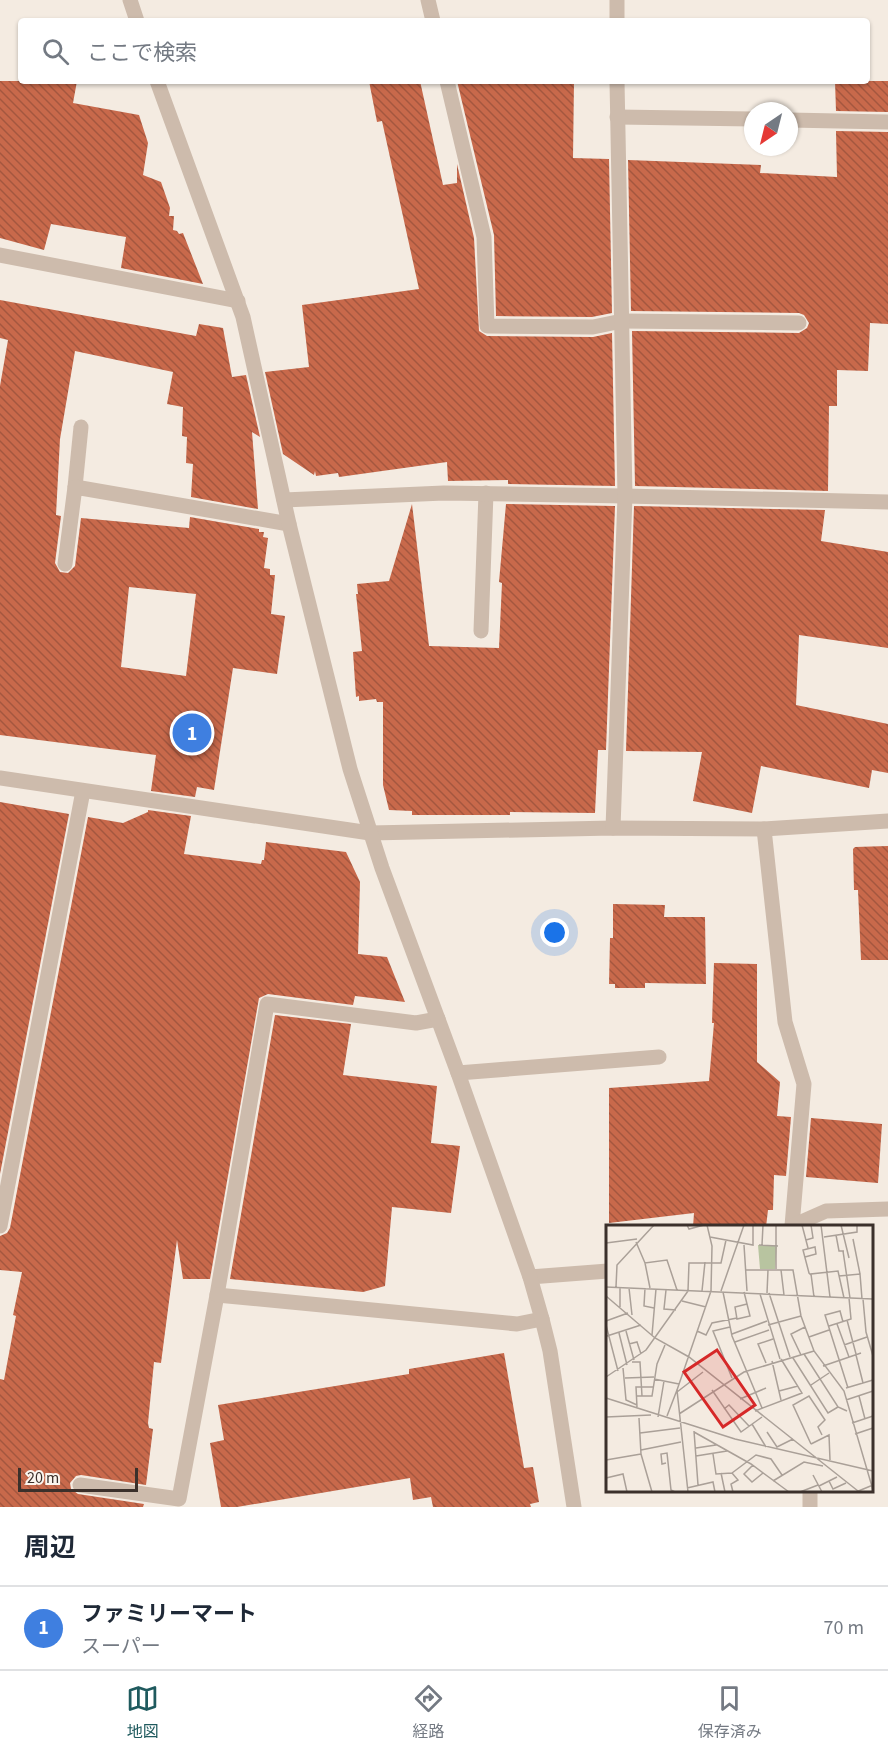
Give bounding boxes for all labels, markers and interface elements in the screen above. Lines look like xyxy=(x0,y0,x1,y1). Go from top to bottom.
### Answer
search box xyxy=(18,18,870,84)
icon: search xyxy=(39,35,72,68)
text: ここで検索 xyxy=(87,37,197,69)
north arrow xyxy=(744,102,798,156)
pin: 1 xyxy=(172,710,212,756)
your location xyxy=(540,918,569,947)
inset map xyxy=(606,1225,873,1492)
scale bar xyxy=(18,1465,138,1492)
text: 20 m xyxy=(27,1467,59,1489)
text: 周辺 xyxy=(24,1529,76,1566)
text: ファミリーマート xyxy=(81,1598,257,1630)
text: 1 xyxy=(38,1614,49,1642)
text: 70 m xyxy=(824,1614,864,1642)
text: スーパー xyxy=(81,1633,161,1661)
tab: 地図 xyxy=(126,1682,159,1743)
tab: 経路 xyxy=(412,1682,445,1743)
tab: 保存済み xyxy=(698,1682,762,1743)

